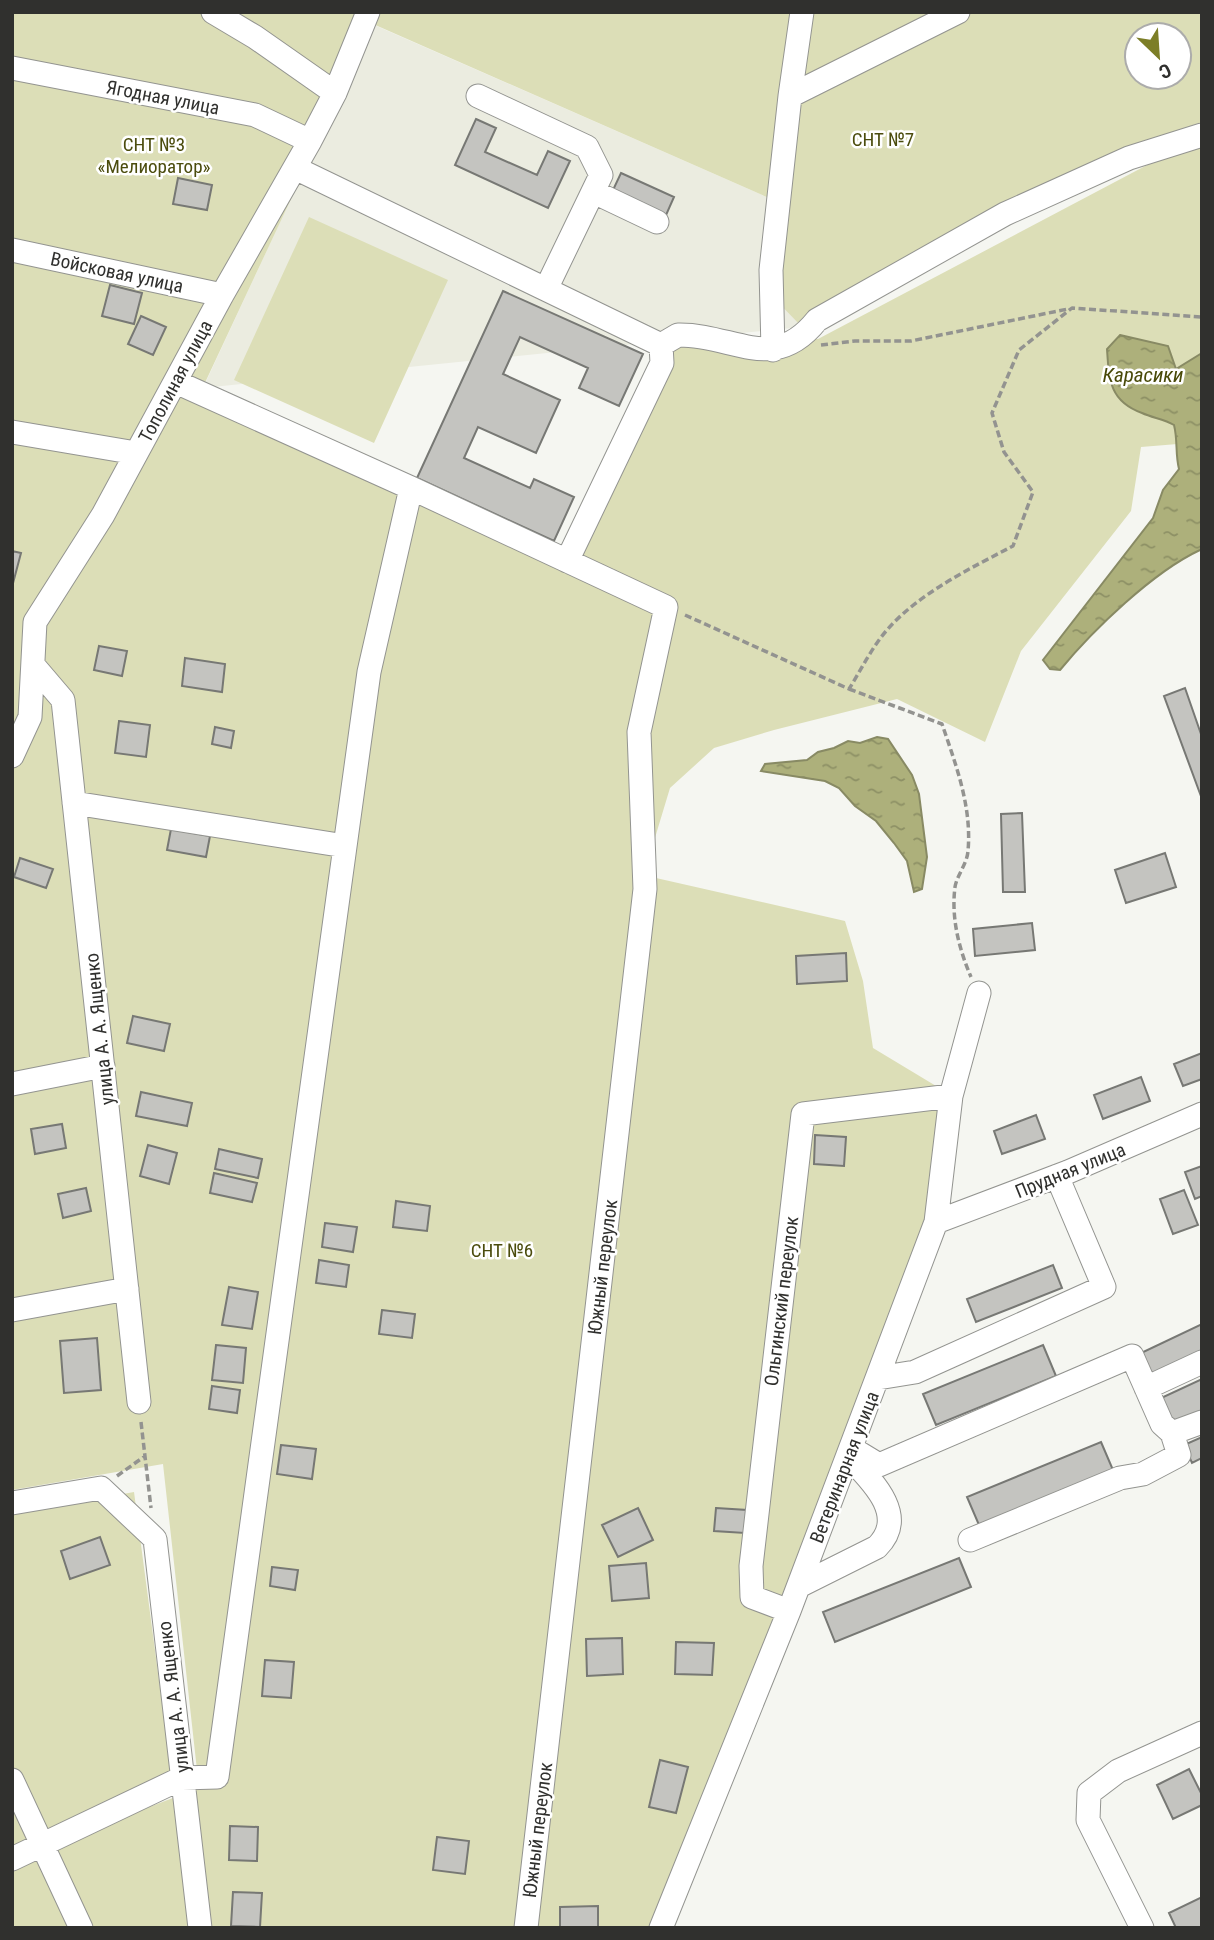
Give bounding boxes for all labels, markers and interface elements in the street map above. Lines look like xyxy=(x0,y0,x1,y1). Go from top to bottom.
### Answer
north arrow xyxy=(1123,21,1193,91)
text: С xyxy=(1155,58,1175,84)
street label: Ягодная улица xyxy=(104,75,221,120)
park label: СНТ №7 xyxy=(852,128,914,151)
park label: СНТ №3 «Мелиоратор» xyxy=(98,133,211,178)
street label: Войсковая улица xyxy=(48,247,185,298)
street label: Тополиная улица xyxy=(134,316,217,446)
water label: Карасики xyxy=(1103,363,1183,387)
street label: улица А. А. Ященко xyxy=(80,952,119,1106)
street label: Прудная улица xyxy=(1012,1138,1129,1203)
street label: Южный переулок xyxy=(583,1198,622,1336)
street label: Ольгинский переулок xyxy=(760,1215,803,1387)
park label: СНТ №6 xyxy=(471,1239,533,1262)
street label: Ветеринарная улица xyxy=(805,1388,884,1546)
street label: улица А. А. Ященко xyxy=(153,1620,194,1774)
street label: Южный переулок xyxy=(518,1761,557,1899)

